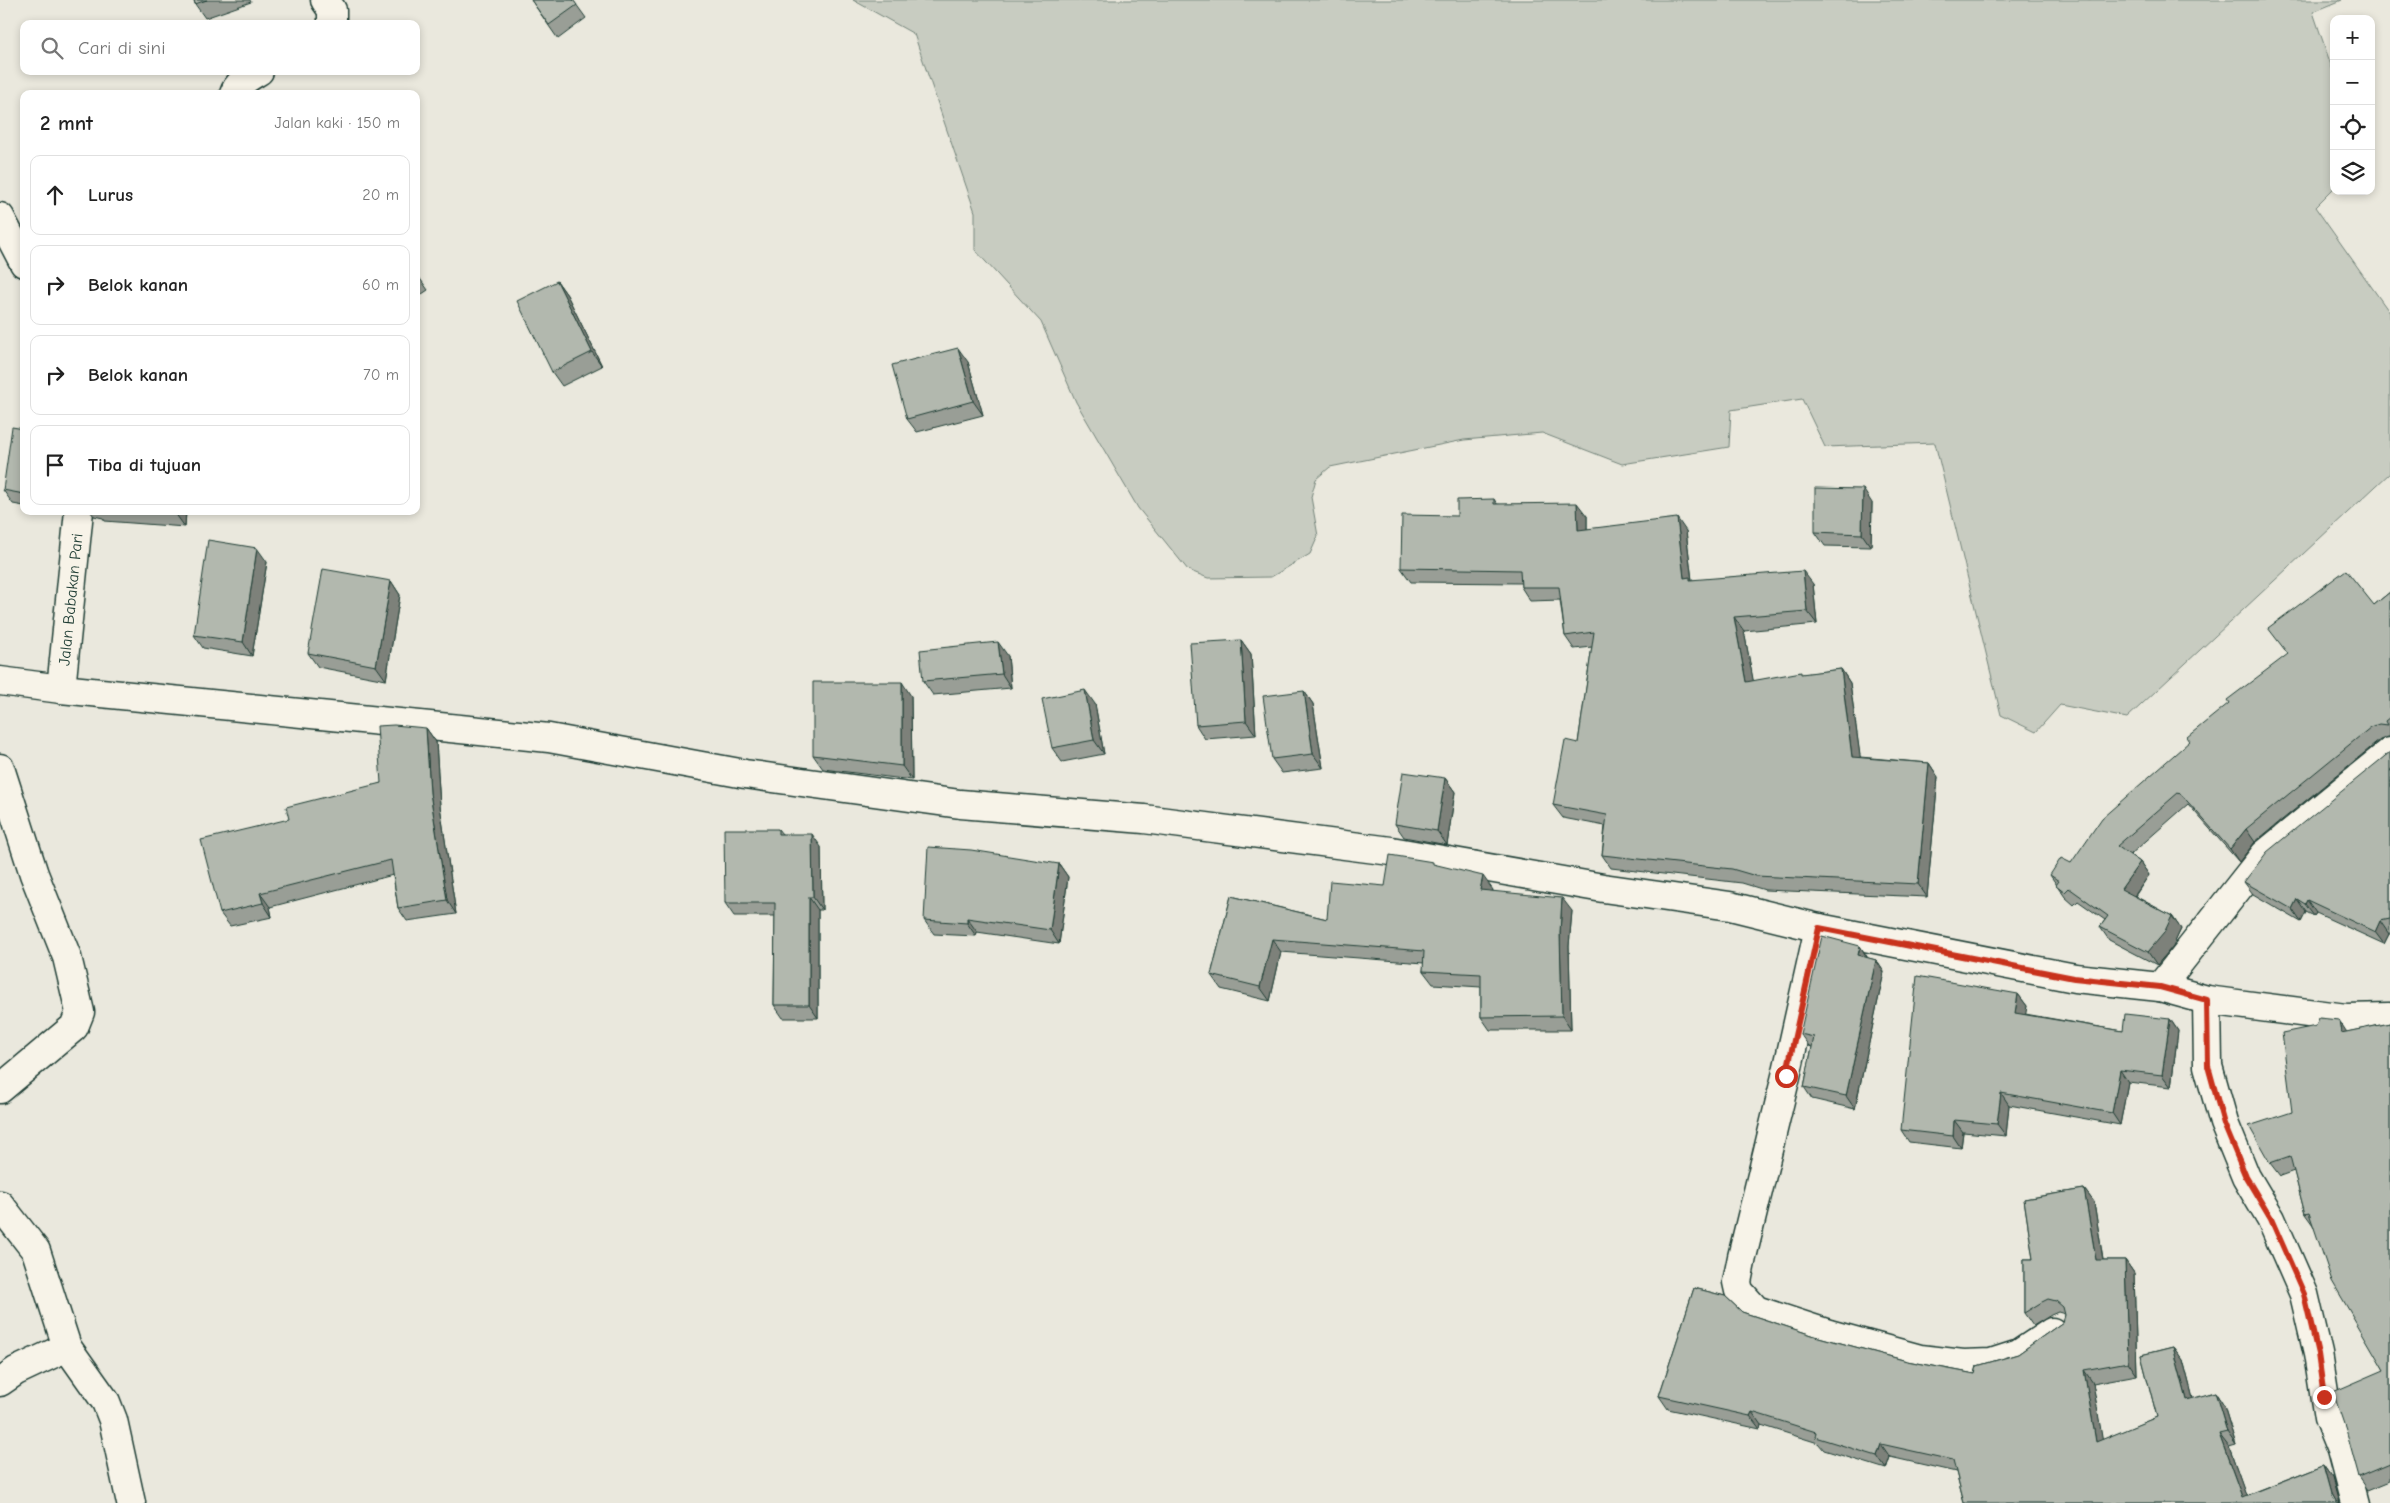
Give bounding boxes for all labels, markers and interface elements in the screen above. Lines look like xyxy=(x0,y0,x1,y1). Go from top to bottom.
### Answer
map controls xyxy=(2330,15,2375,195)
button: + xyxy=(2330,15,2375,60)
search box xyxy=(20,20,420,75)
icon: search xyxy=(38,34,66,62)
text: Cari di sini xyxy=(78,37,165,59)
button: − xyxy=(2330,60,2375,105)
button: locate xyxy=(2330,105,2375,150)
text: 2 mnt xyxy=(40,111,93,135)
text: Jalan kaki · 150 m xyxy=(275,114,400,132)
button: layers xyxy=(2330,150,2375,195)
icon: ahead xyxy=(41,181,69,209)
text: Lurus xyxy=(88,184,133,206)
text: 20 m xyxy=(362,186,399,204)
icon: right xyxy=(41,271,69,299)
text: Belok kanan xyxy=(88,274,188,296)
text: 60 m xyxy=(362,276,399,294)
icon: right xyxy=(41,361,69,389)
text: Belok kanan xyxy=(88,364,188,386)
text: 70 m xyxy=(363,366,399,384)
icon: arrive xyxy=(41,451,69,479)
text: Tiba di tujuan xyxy=(88,454,201,476)
street label: Jalan Babakan Pari xyxy=(55,532,87,667)
route start xyxy=(1775,1065,1798,1088)
route end xyxy=(2313,1386,2336,1409)

